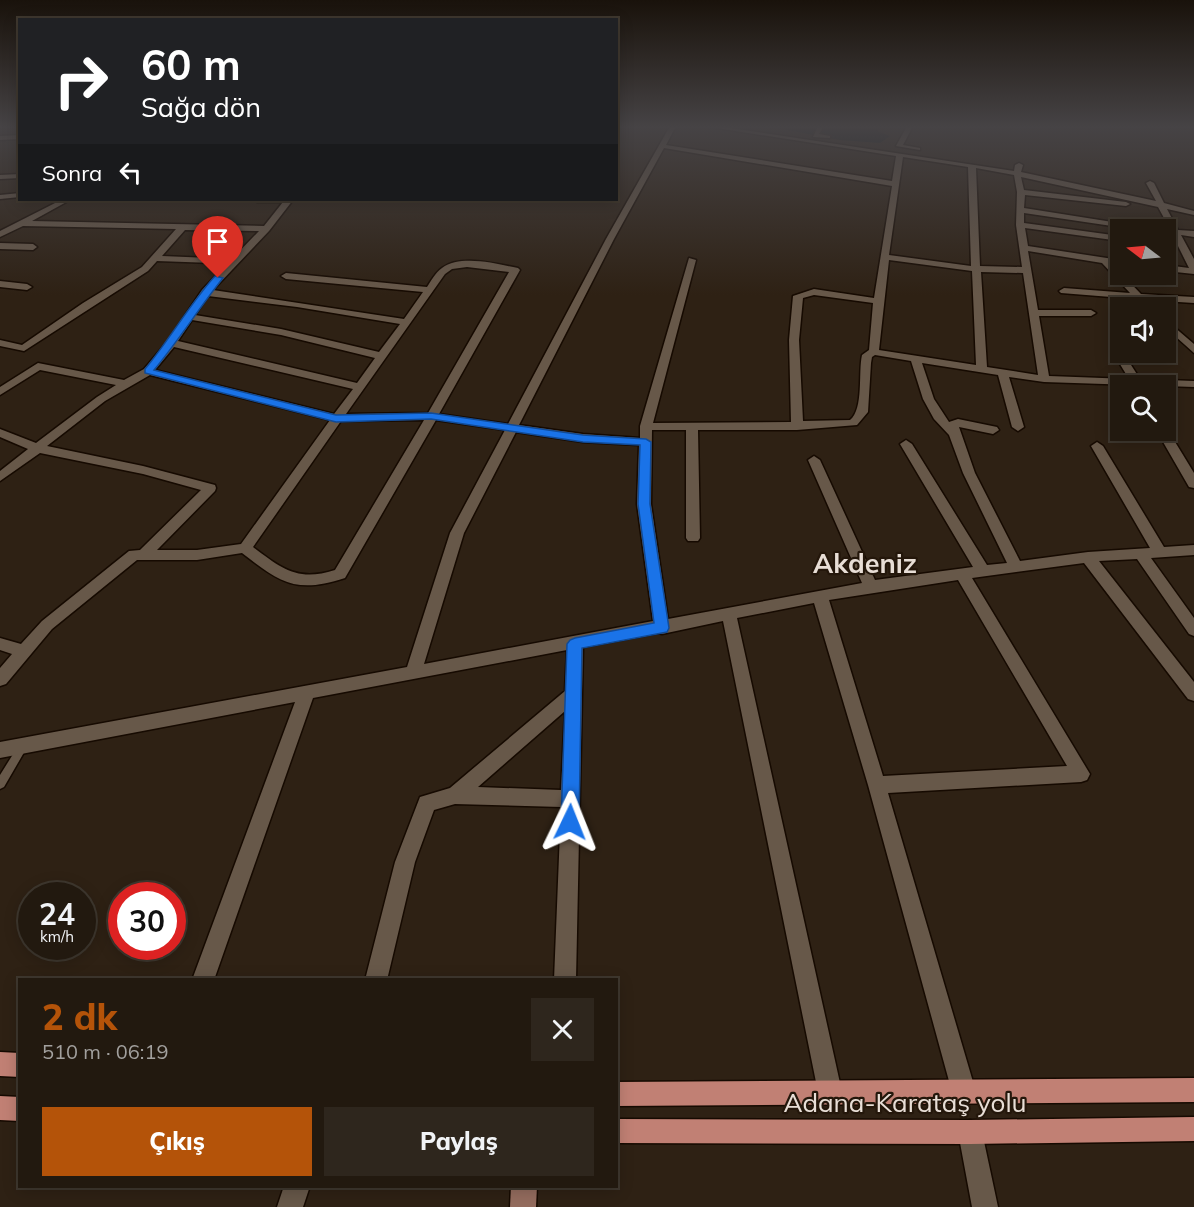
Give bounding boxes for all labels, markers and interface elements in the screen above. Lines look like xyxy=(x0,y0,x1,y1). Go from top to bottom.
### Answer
text: 60 m xyxy=(141,38,241,91)
icon: right xyxy=(42,42,120,120)
text: Sağa dön xyxy=(141,90,261,124)
icon: left xyxy=(114,156,147,189)
text: Sonra xyxy=(42,159,102,187)
pin xyxy=(192,216,243,278)
north arrow xyxy=(1110,219,1176,285)
map controls xyxy=(1110,219,1176,441)
icon: arrive xyxy=(201,225,234,258)
button: sound xyxy=(1110,297,1176,363)
button: search xyxy=(1110,375,1176,441)
district label: Akdeniz xyxy=(813,546,917,580)
position arrow xyxy=(538,790,602,854)
speed limit sign: 30 xyxy=(108,882,186,960)
text: 24 xyxy=(39,895,75,933)
text: km/h xyxy=(40,927,74,946)
text: 2 dk xyxy=(42,994,117,1039)
button: close xyxy=(531,998,594,1061)
text: 510 m · 06:19 xyxy=(42,1039,168,1064)
street label: Adana-Karataş yolu xyxy=(783,1086,1027,1119)
button: Çıkış xyxy=(42,1107,312,1176)
button: Paylaş xyxy=(324,1107,594,1176)

